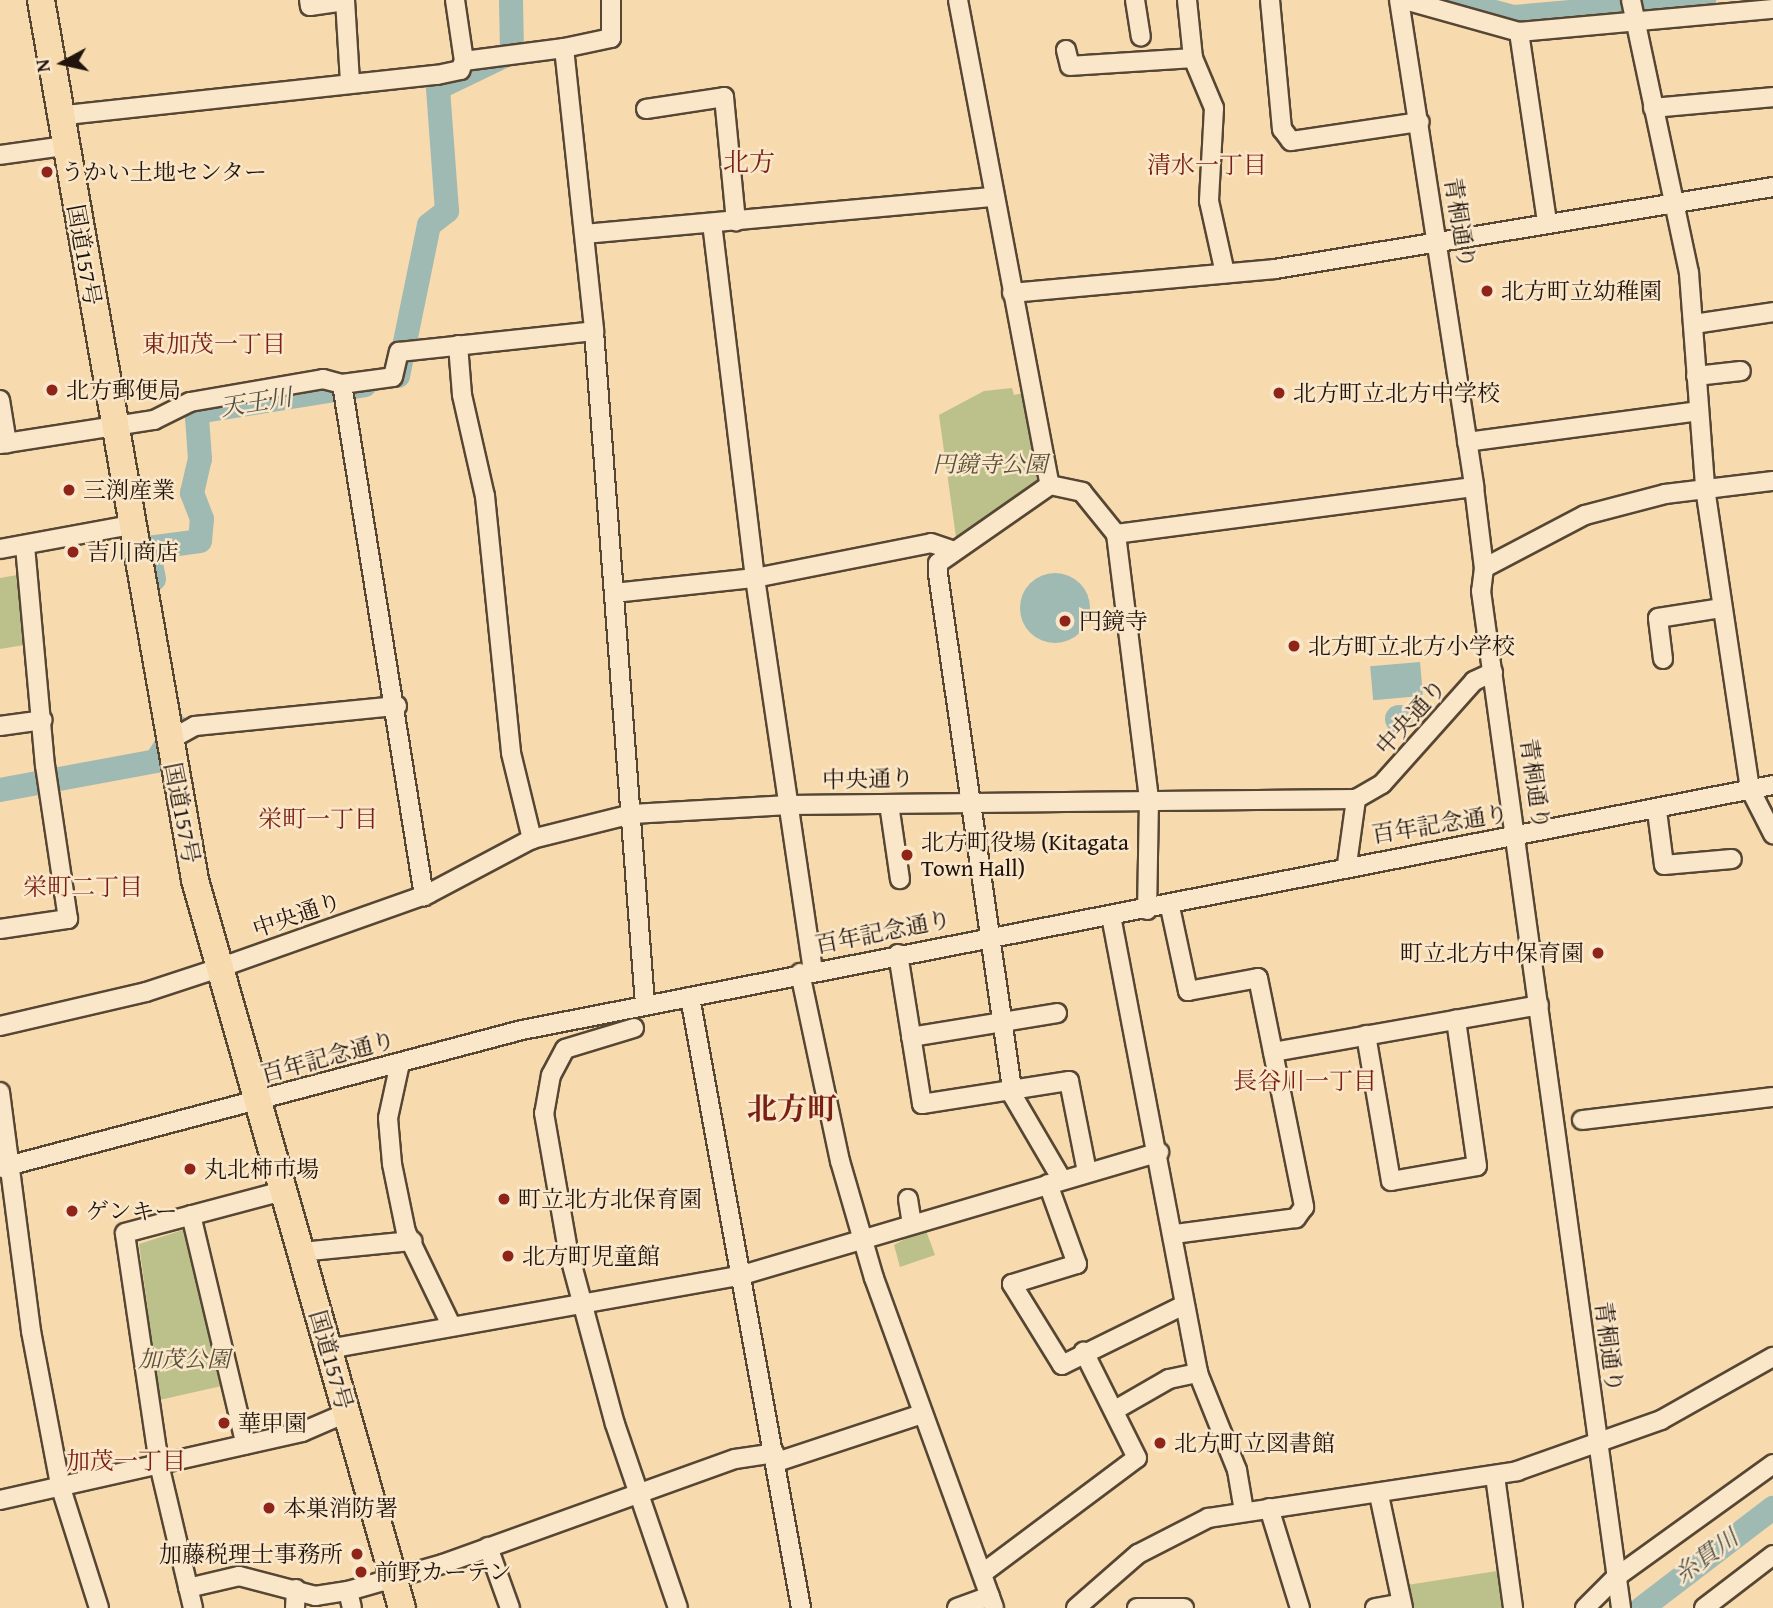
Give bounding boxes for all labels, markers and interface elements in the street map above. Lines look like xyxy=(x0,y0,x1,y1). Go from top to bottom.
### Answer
north arrow xyxy=(28,28,98,98)
text: N xyxy=(27,58,57,74)
district label: 北方 xyxy=(723,146,775,178)
district label: 清水一丁目 xyxy=(1147,151,1267,179)
place label: うかい土地センター xyxy=(61,158,268,186)
marker: うかい土地センター xyxy=(39,164,55,180)
street label: 青桐通り xyxy=(1439,175,1481,271)
street label: 国道157号 xyxy=(62,202,106,308)
place label: 北方町立幼稚園 xyxy=(1501,277,1662,305)
marker: 北方町立幼稚園 xyxy=(1479,283,1495,299)
district label: 東加茂一丁目 xyxy=(142,330,286,358)
place label: 北方郵便局 xyxy=(66,376,181,404)
place label: 北方町立北方中学校 xyxy=(1293,379,1500,407)
marker: 北方郵便局 xyxy=(44,382,60,398)
water label: 天王川 xyxy=(218,382,294,422)
marker: 北方町立北方中学校 xyxy=(1271,385,1287,401)
park label: 円鏡寺公園 xyxy=(933,450,1047,478)
place label: 三渕産業 xyxy=(83,476,175,504)
marker: 三渕産業 xyxy=(61,482,77,498)
place label: 吉川商店 xyxy=(87,538,179,566)
marker: 吉川商店 xyxy=(65,544,81,560)
place label: 円鏡寺 xyxy=(1079,607,1148,635)
marker: 円鏡寺 xyxy=(1057,613,1073,629)
place label: 北方町立北方小学校 xyxy=(1308,632,1515,660)
marker: 北方町立北方小学校 xyxy=(1286,638,1302,654)
street label: 中央通り xyxy=(1370,674,1452,760)
street label: 青桐通り xyxy=(1515,737,1555,831)
street label: 国道157号 xyxy=(159,760,205,866)
street label: 中央通り xyxy=(822,764,914,794)
street label: 百年記念通り xyxy=(1370,800,1510,848)
district label: 栄町一丁目 xyxy=(258,805,378,833)
place label: 北方町役場 (Kitagata Town Hall) xyxy=(921,828,1129,882)
marker: 北方町役場 (Kitagata Town Hall) xyxy=(899,847,915,863)
district label: 栄町二丁目 xyxy=(23,873,143,901)
street label: 中央通り xyxy=(249,887,345,943)
street label: 百年記念通り xyxy=(813,905,953,959)
place label: 町立北方中保育園 xyxy=(1400,939,1584,967)
marker: 町立北方中保育園 xyxy=(1590,945,1606,961)
street label: 百年記念通り xyxy=(258,1026,398,1088)
district label: 長谷川一丁目 xyxy=(1233,1067,1377,1095)
district label: 北方町 xyxy=(747,1090,837,1126)
place label: 丸北柿市場 xyxy=(204,1155,319,1183)
marker: 丸北柿市場 xyxy=(182,1161,198,1177)
place label: 町立北方北保育園 xyxy=(518,1185,702,1213)
marker: 町立北方北保育園 xyxy=(496,1191,512,1207)
place label: ゲンキー xyxy=(86,1197,178,1225)
marker: ゲンキー xyxy=(64,1203,80,1219)
place label: 北方町児童館 xyxy=(522,1242,660,1270)
marker: 北方町児童館 xyxy=(500,1248,516,1264)
street label: 青桐通り xyxy=(1590,1300,1628,1394)
street label: 国道157号 xyxy=(304,1307,358,1413)
park label: 加茂公園 xyxy=(138,1345,230,1373)
place label: 華甲園 xyxy=(238,1409,307,1437)
marker: 華甲園 xyxy=(216,1415,232,1431)
place label: 北方町立図書館 xyxy=(1174,1429,1335,1457)
marker: 北方町立図書館 xyxy=(1152,1435,1168,1451)
district label: 加茂一丁目 xyxy=(66,1447,186,1475)
place label: 本巣消防署 xyxy=(283,1494,398,1522)
marker: 本巣消防署 xyxy=(261,1500,277,1516)
water label: 糸貫川 xyxy=(1668,1523,1744,1589)
place label: 加藤税理士事務所 xyxy=(159,1540,343,1568)
marker: 加藤税理士事務所 xyxy=(349,1546,365,1562)
place label: 前野カーテン xyxy=(375,1558,513,1586)
marker: 前野カーテン xyxy=(353,1564,369,1580)

